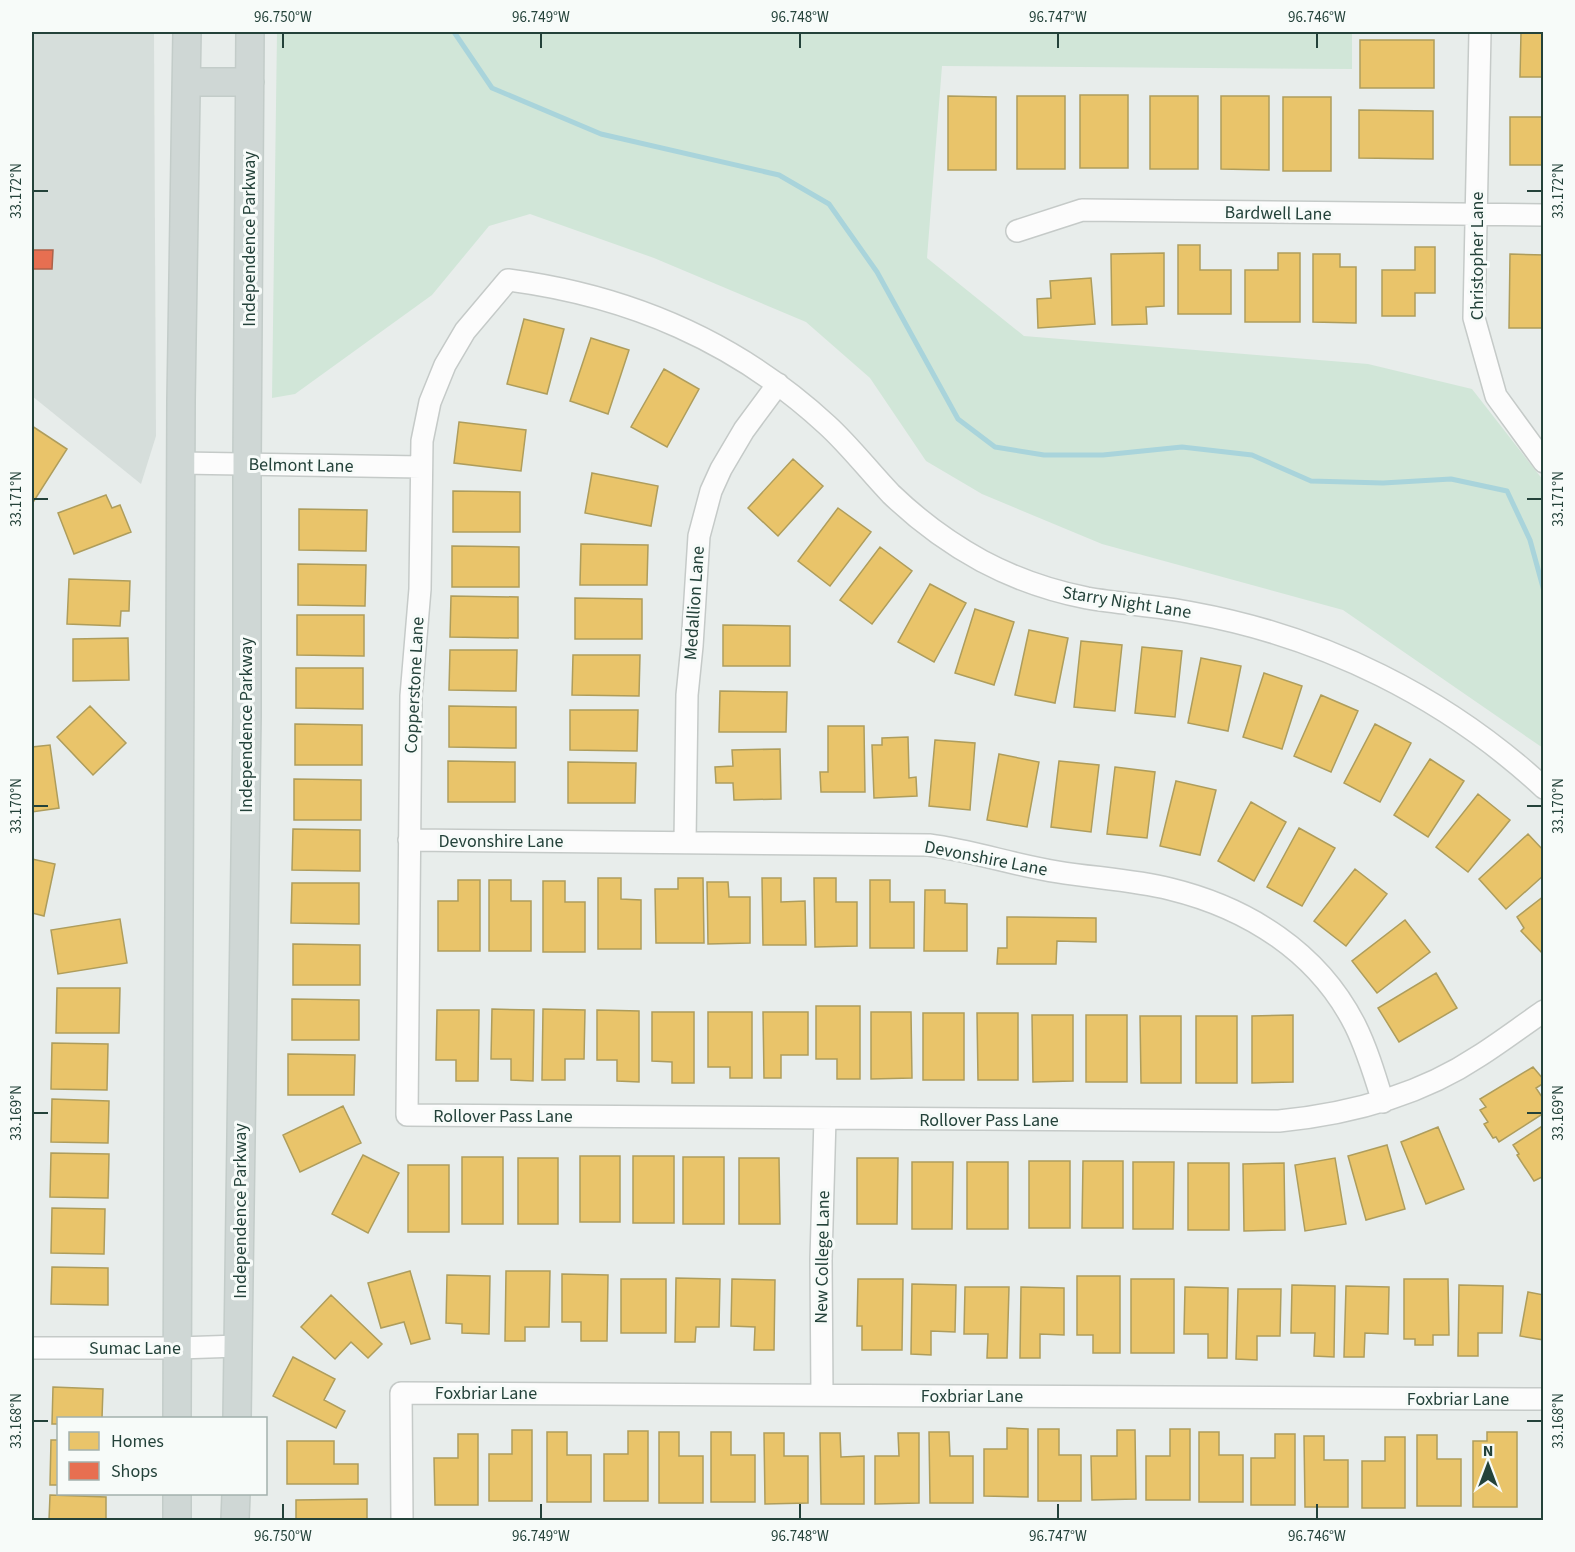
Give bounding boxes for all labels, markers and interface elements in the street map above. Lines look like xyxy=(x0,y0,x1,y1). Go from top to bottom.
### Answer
text: 96.750°W xyxy=(254,7,312,28)
text: 96.749°W xyxy=(512,7,570,28)
text: 96.748°W xyxy=(771,7,829,28)
text: 96.747°W xyxy=(1029,7,1087,28)
text: 96.746°W xyxy=(1288,7,1346,28)
street label: Independence Parkway xyxy=(237,151,262,327)
text: 33.172°N xyxy=(6,163,27,219)
text: 33.172°N xyxy=(1548,163,1569,219)
street label: Christopher Lane xyxy=(1465,192,1490,320)
street label: Bardwell Lane xyxy=(1224,200,1332,227)
street label: Belmont Lane xyxy=(248,452,354,479)
text: 33.171°N xyxy=(6,471,27,527)
text: 33.171°N xyxy=(1548,471,1569,527)
street label: Medallion Lane xyxy=(678,545,711,661)
street label: Starry Night Lane xyxy=(1061,580,1193,625)
street label: Copperstone Lane xyxy=(398,616,431,754)
street label: Independence Parkway xyxy=(234,637,259,813)
text: 33.170°N xyxy=(6,778,27,834)
text: 33.170°N xyxy=(1548,778,1569,834)
street label: Devonshire Lane xyxy=(439,829,564,854)
street label: Devonshire Lane xyxy=(922,834,1050,883)
text: 33.169°N xyxy=(6,1085,27,1141)
text: 33.169°N xyxy=(1548,1085,1569,1141)
street label: Rollover Pass Lane xyxy=(433,1104,573,1129)
street label: Rollover Pass Lane xyxy=(919,1108,1059,1133)
street label: Independence Parkway xyxy=(228,1123,253,1299)
street label: New College Lane xyxy=(809,1190,836,1324)
street label: Sumac Lane xyxy=(89,1336,181,1361)
street label: Foxbriar Lane xyxy=(435,1381,537,1406)
street label: Foxbriar Lane xyxy=(921,1384,1023,1409)
street label: Foxbriar Lane xyxy=(1407,1387,1509,1412)
text: 33.168°N xyxy=(6,1393,27,1449)
text: 33.168°N xyxy=(1548,1393,1569,1449)
legend xyxy=(57,1417,267,1495)
text: Homes xyxy=(111,1429,164,1454)
north arrow xyxy=(1458,1435,1518,1495)
text: N xyxy=(1483,1440,1493,1462)
text: Shops xyxy=(111,1459,158,1484)
text: 96.750°W xyxy=(254,1526,312,1547)
text: 96.749°W xyxy=(512,1526,570,1547)
text: 96.748°W xyxy=(771,1526,829,1547)
text: 96.747°W xyxy=(1029,1526,1087,1547)
text: 96.746°W xyxy=(1288,1526,1346,1547)

